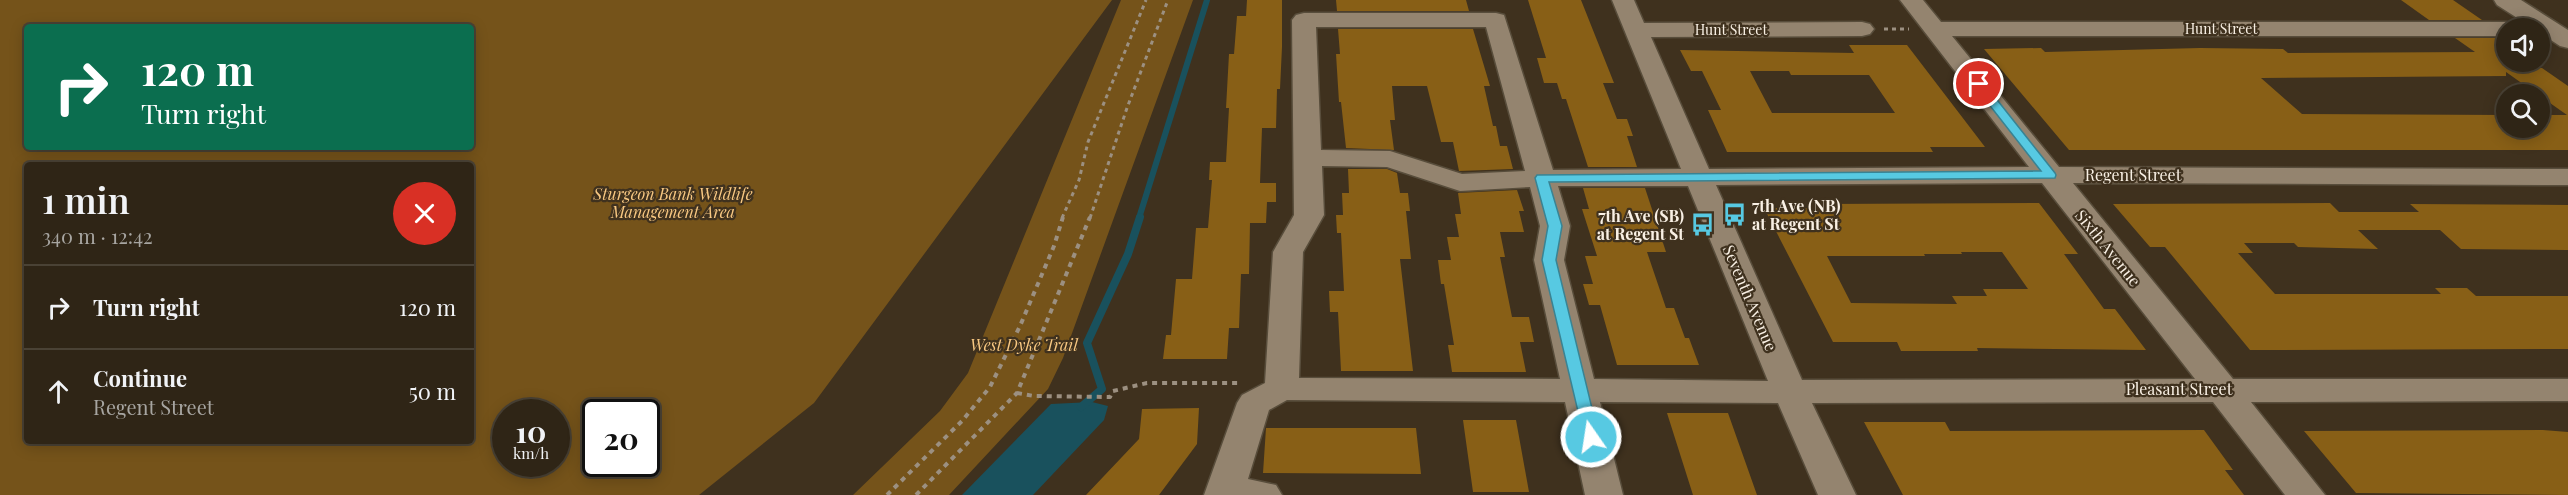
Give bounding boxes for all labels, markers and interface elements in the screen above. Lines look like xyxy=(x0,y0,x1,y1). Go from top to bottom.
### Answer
map controls xyxy=(2496,18,2550,138)
button: sound xyxy=(2496,18,2550,72)
street label: Hunt Street xyxy=(2185,19,2258,38)
street label: Hunt Street xyxy=(1695,20,1768,39)
text: 120 m xyxy=(141,41,254,97)
icon: right xyxy=(42,48,120,126)
pin xyxy=(1953,58,2004,109)
icon: arrive xyxy=(1962,67,1995,100)
button: search xyxy=(2496,84,2550,138)
text: Turn right xyxy=(141,95,266,131)
street label: Regent Street xyxy=(2085,164,2182,185)
text: 1 min xyxy=(42,175,130,223)
button: close xyxy=(393,182,456,245)
park label: Sturgeon Bank Wildlife Management Area xyxy=(592,183,753,222)
place label: 7th Ave (NB) at Regent St xyxy=(1752,195,1840,234)
bus stop icon: 7th Ave (NB) at Regent St xyxy=(1721,202,1747,228)
place label: 7th Ave (SB) at Regent St xyxy=(1597,205,1684,244)
street label: Sixth Avenue xyxy=(2071,205,2146,290)
bus stop icon: 7th Ave (SB) at Regent St xyxy=(1689,212,1715,238)
text: 340 m · 12:42 xyxy=(42,222,153,249)
street label: Seventh Avenue xyxy=(1719,242,1782,354)
icon: right xyxy=(42,291,75,324)
text: Turn right xyxy=(93,292,199,322)
text: 120 m xyxy=(399,292,456,322)
park label: West Dyke Trail xyxy=(970,334,1078,355)
text: Continue xyxy=(93,363,187,393)
icon: ahead xyxy=(42,375,75,408)
text: 50 m xyxy=(409,376,456,406)
street label: Pleasant Street xyxy=(2126,378,2233,399)
text: Regent Street xyxy=(93,393,214,420)
speed limit sign: 20 xyxy=(582,399,660,477)
position arrow xyxy=(1559,405,1623,469)
text: 10 xyxy=(516,411,546,451)
text: km/h xyxy=(513,443,549,463)

